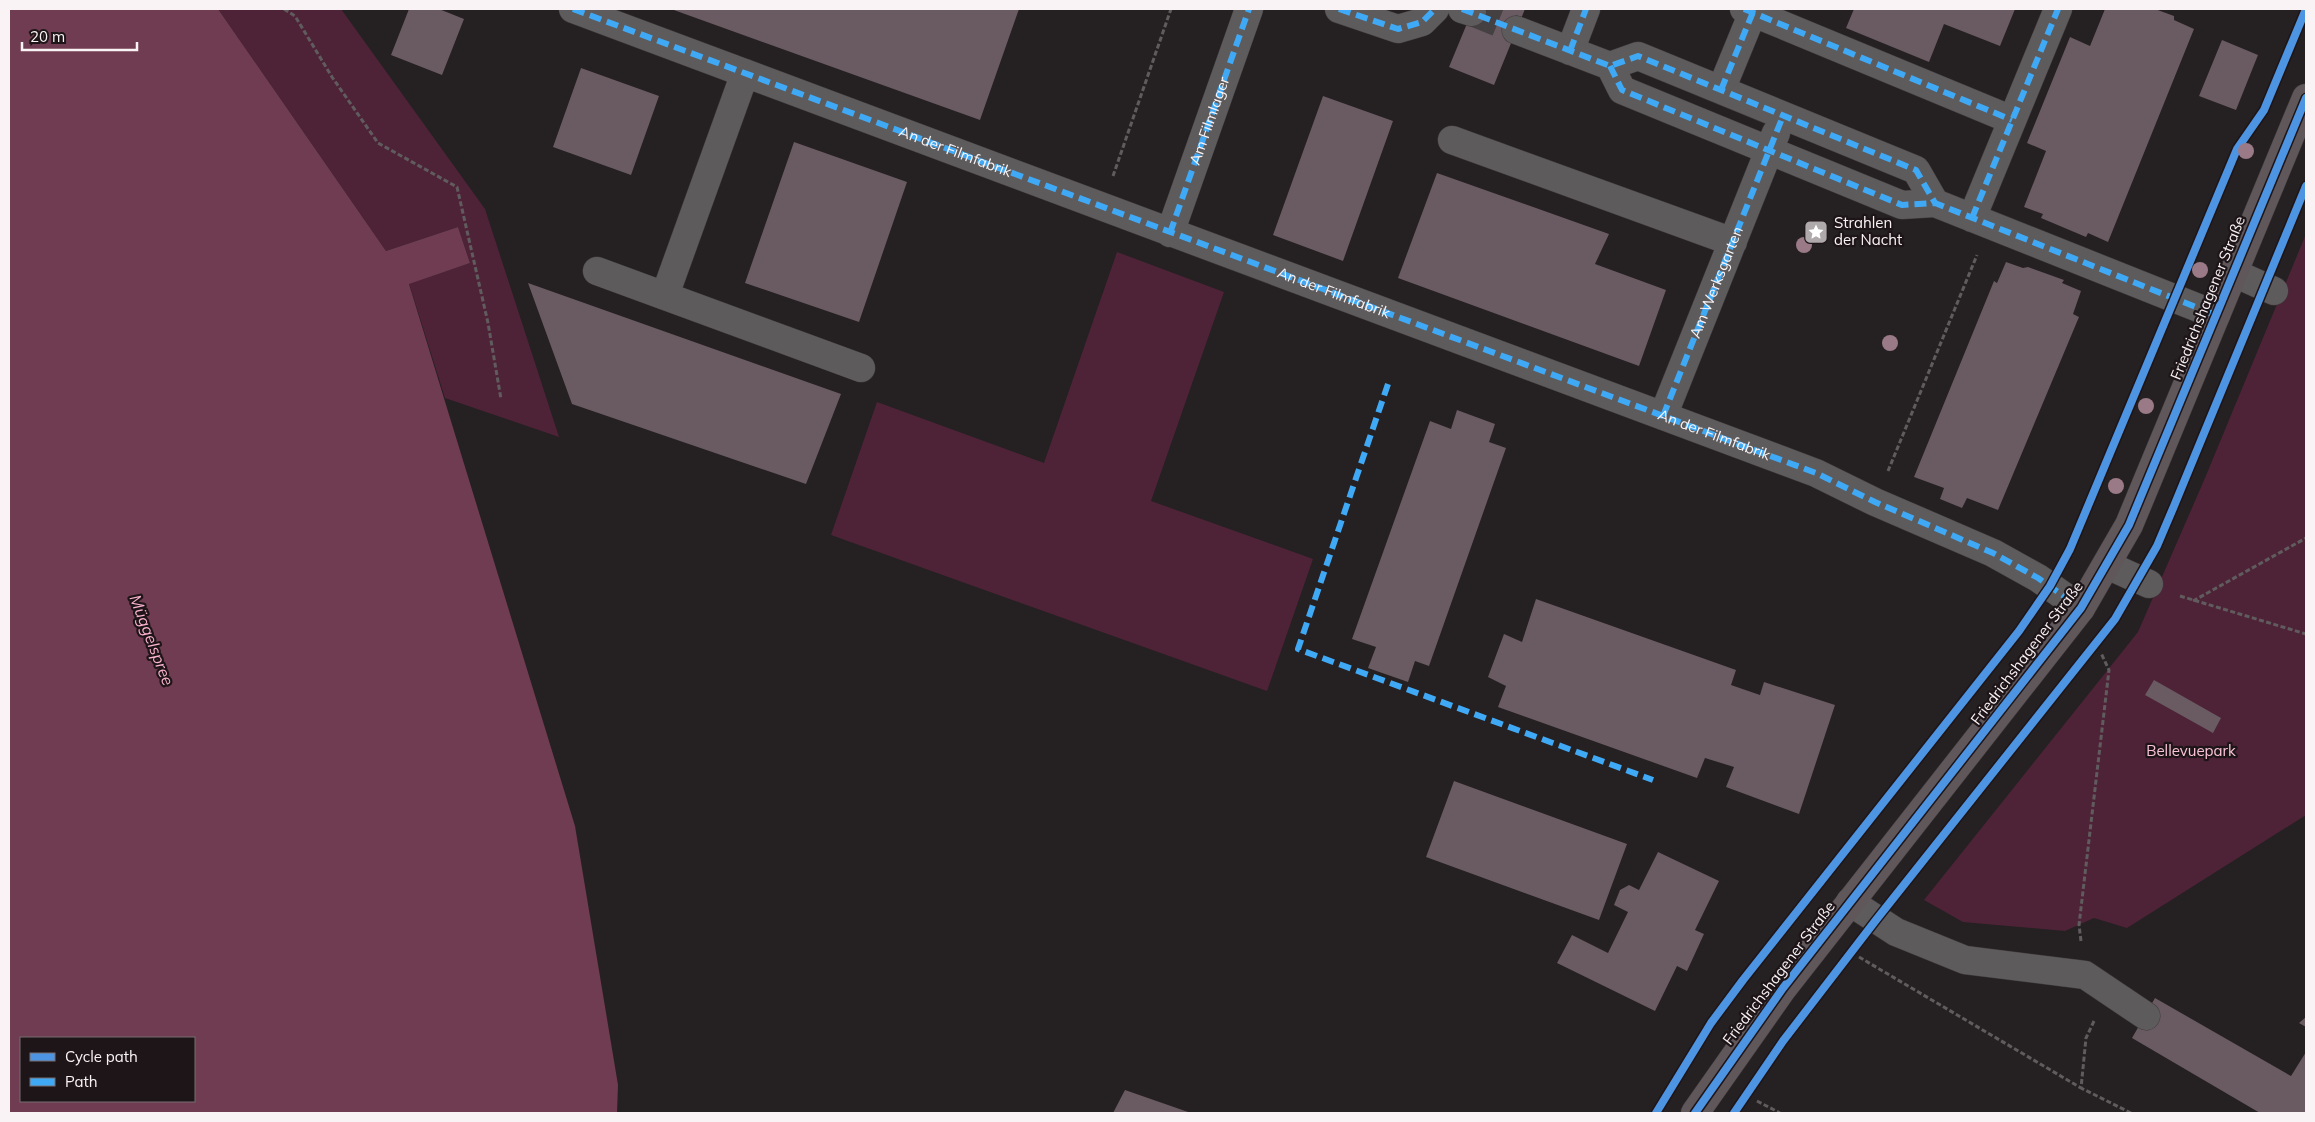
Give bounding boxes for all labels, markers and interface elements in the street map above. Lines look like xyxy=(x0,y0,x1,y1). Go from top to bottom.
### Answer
scale bar xyxy=(22,20,138,52)
text: 20 m xyxy=(30,27,65,46)
street label: Am Filmlager xyxy=(1185,73,1234,167)
street label: An der Filmfabrik xyxy=(896,122,1015,181)
place label: Strahlen der Nacht xyxy=(1834,213,1902,249)
street label: Friedrichshagener Straße xyxy=(2166,213,2249,383)
place icon: Strahlen der Nacht xyxy=(1803,219,1829,245)
street label: Am Werksgarten xyxy=(1685,223,1747,341)
street label: An der Filmfabrik xyxy=(1275,263,1393,322)
street label: An der Filmfabrik xyxy=(1655,405,1774,464)
street label: Friedrichshagener Straße xyxy=(1966,577,2087,728)
water label: Müggelspree xyxy=(126,592,179,688)
park label: Bellevuepark xyxy=(2146,741,2236,760)
street label: Friedrichshagener Straße xyxy=(1718,897,1839,1048)
legend xyxy=(20,1037,195,1102)
text: Cycle path xyxy=(65,1047,138,1066)
text: Path xyxy=(65,1072,97,1091)

